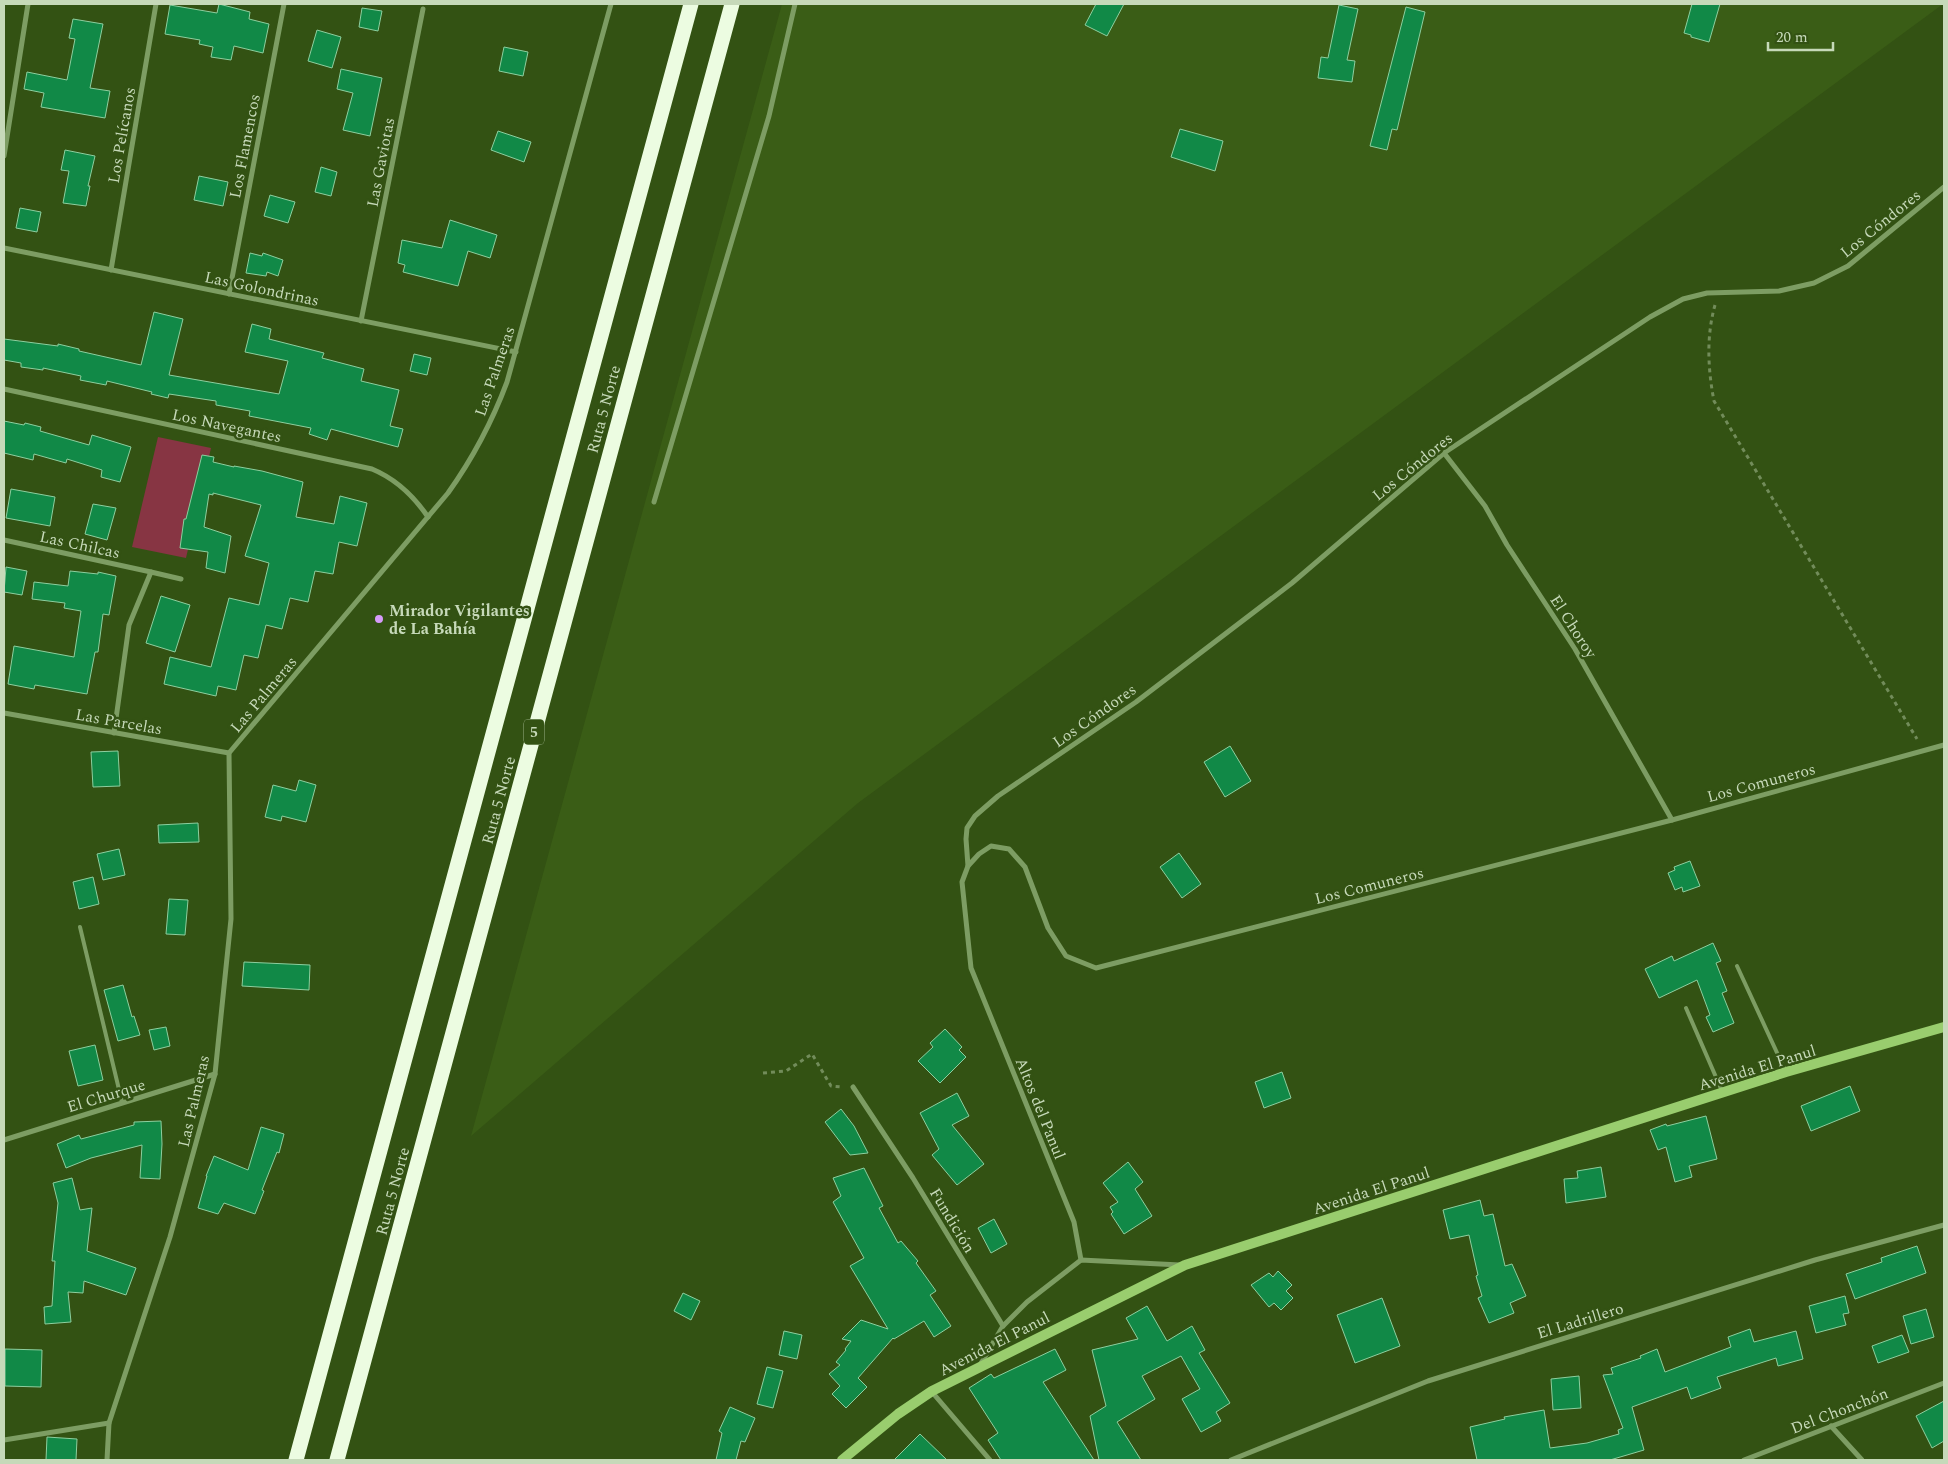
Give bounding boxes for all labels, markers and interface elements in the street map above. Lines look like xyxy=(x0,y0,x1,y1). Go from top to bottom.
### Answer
scale bar xyxy=(1768,20,1833,52)
text: 20 m xyxy=(1776,26,1808,49)
street label: Los Pelícanos xyxy=(102,85,142,185)
street label: Los Flamencos xyxy=(223,92,267,200)
street label: Las Gaviotas xyxy=(361,115,401,209)
street label: Los Cóndores xyxy=(1835,184,1926,264)
street label: Las Golondrinas xyxy=(202,265,321,313)
street label: Las Palmeras xyxy=(468,323,522,420)
street label: Ruta 5 Norte xyxy=(581,363,627,456)
street label: Los Navegantes xyxy=(170,403,284,449)
street label: Los Cóndores xyxy=(1367,427,1458,507)
street label: Las Chilcas xyxy=(37,525,122,565)
street label: El Choroy xyxy=(1544,590,1603,664)
place label: Mirador Vigilantes de La Bahía xyxy=(389,599,530,641)
marker: Mirador Vigilantes de La Bahía xyxy=(373,613,385,625)
street label: Las Palmeras xyxy=(224,651,303,738)
street label: Los Cóndores xyxy=(1048,678,1142,754)
street label: Las Parcelas xyxy=(74,703,164,741)
road number: 5 xyxy=(524,720,544,744)
street label: Ruta 5 Norte xyxy=(476,754,522,847)
street label: Los Comuneros xyxy=(1704,757,1818,809)
street label: Los Comuneros xyxy=(1312,861,1426,911)
street label: Avenida El Panul xyxy=(1696,1039,1819,1097)
street label: Las Palmeras xyxy=(172,1053,216,1150)
street label: Altos del Panul xyxy=(1009,1054,1071,1163)
street label: El Churque xyxy=(64,1073,149,1119)
street label: Ruta 5 Norte xyxy=(370,1145,416,1238)
street label: Avenida El Panul xyxy=(1310,1161,1433,1221)
street label: Fundición xyxy=(923,1183,981,1258)
street label: El Ladrillero xyxy=(1534,1296,1627,1346)
street label: Avenida El Panul xyxy=(935,1306,1054,1382)
street label: Del Chonchón xyxy=(1787,1381,1892,1441)

